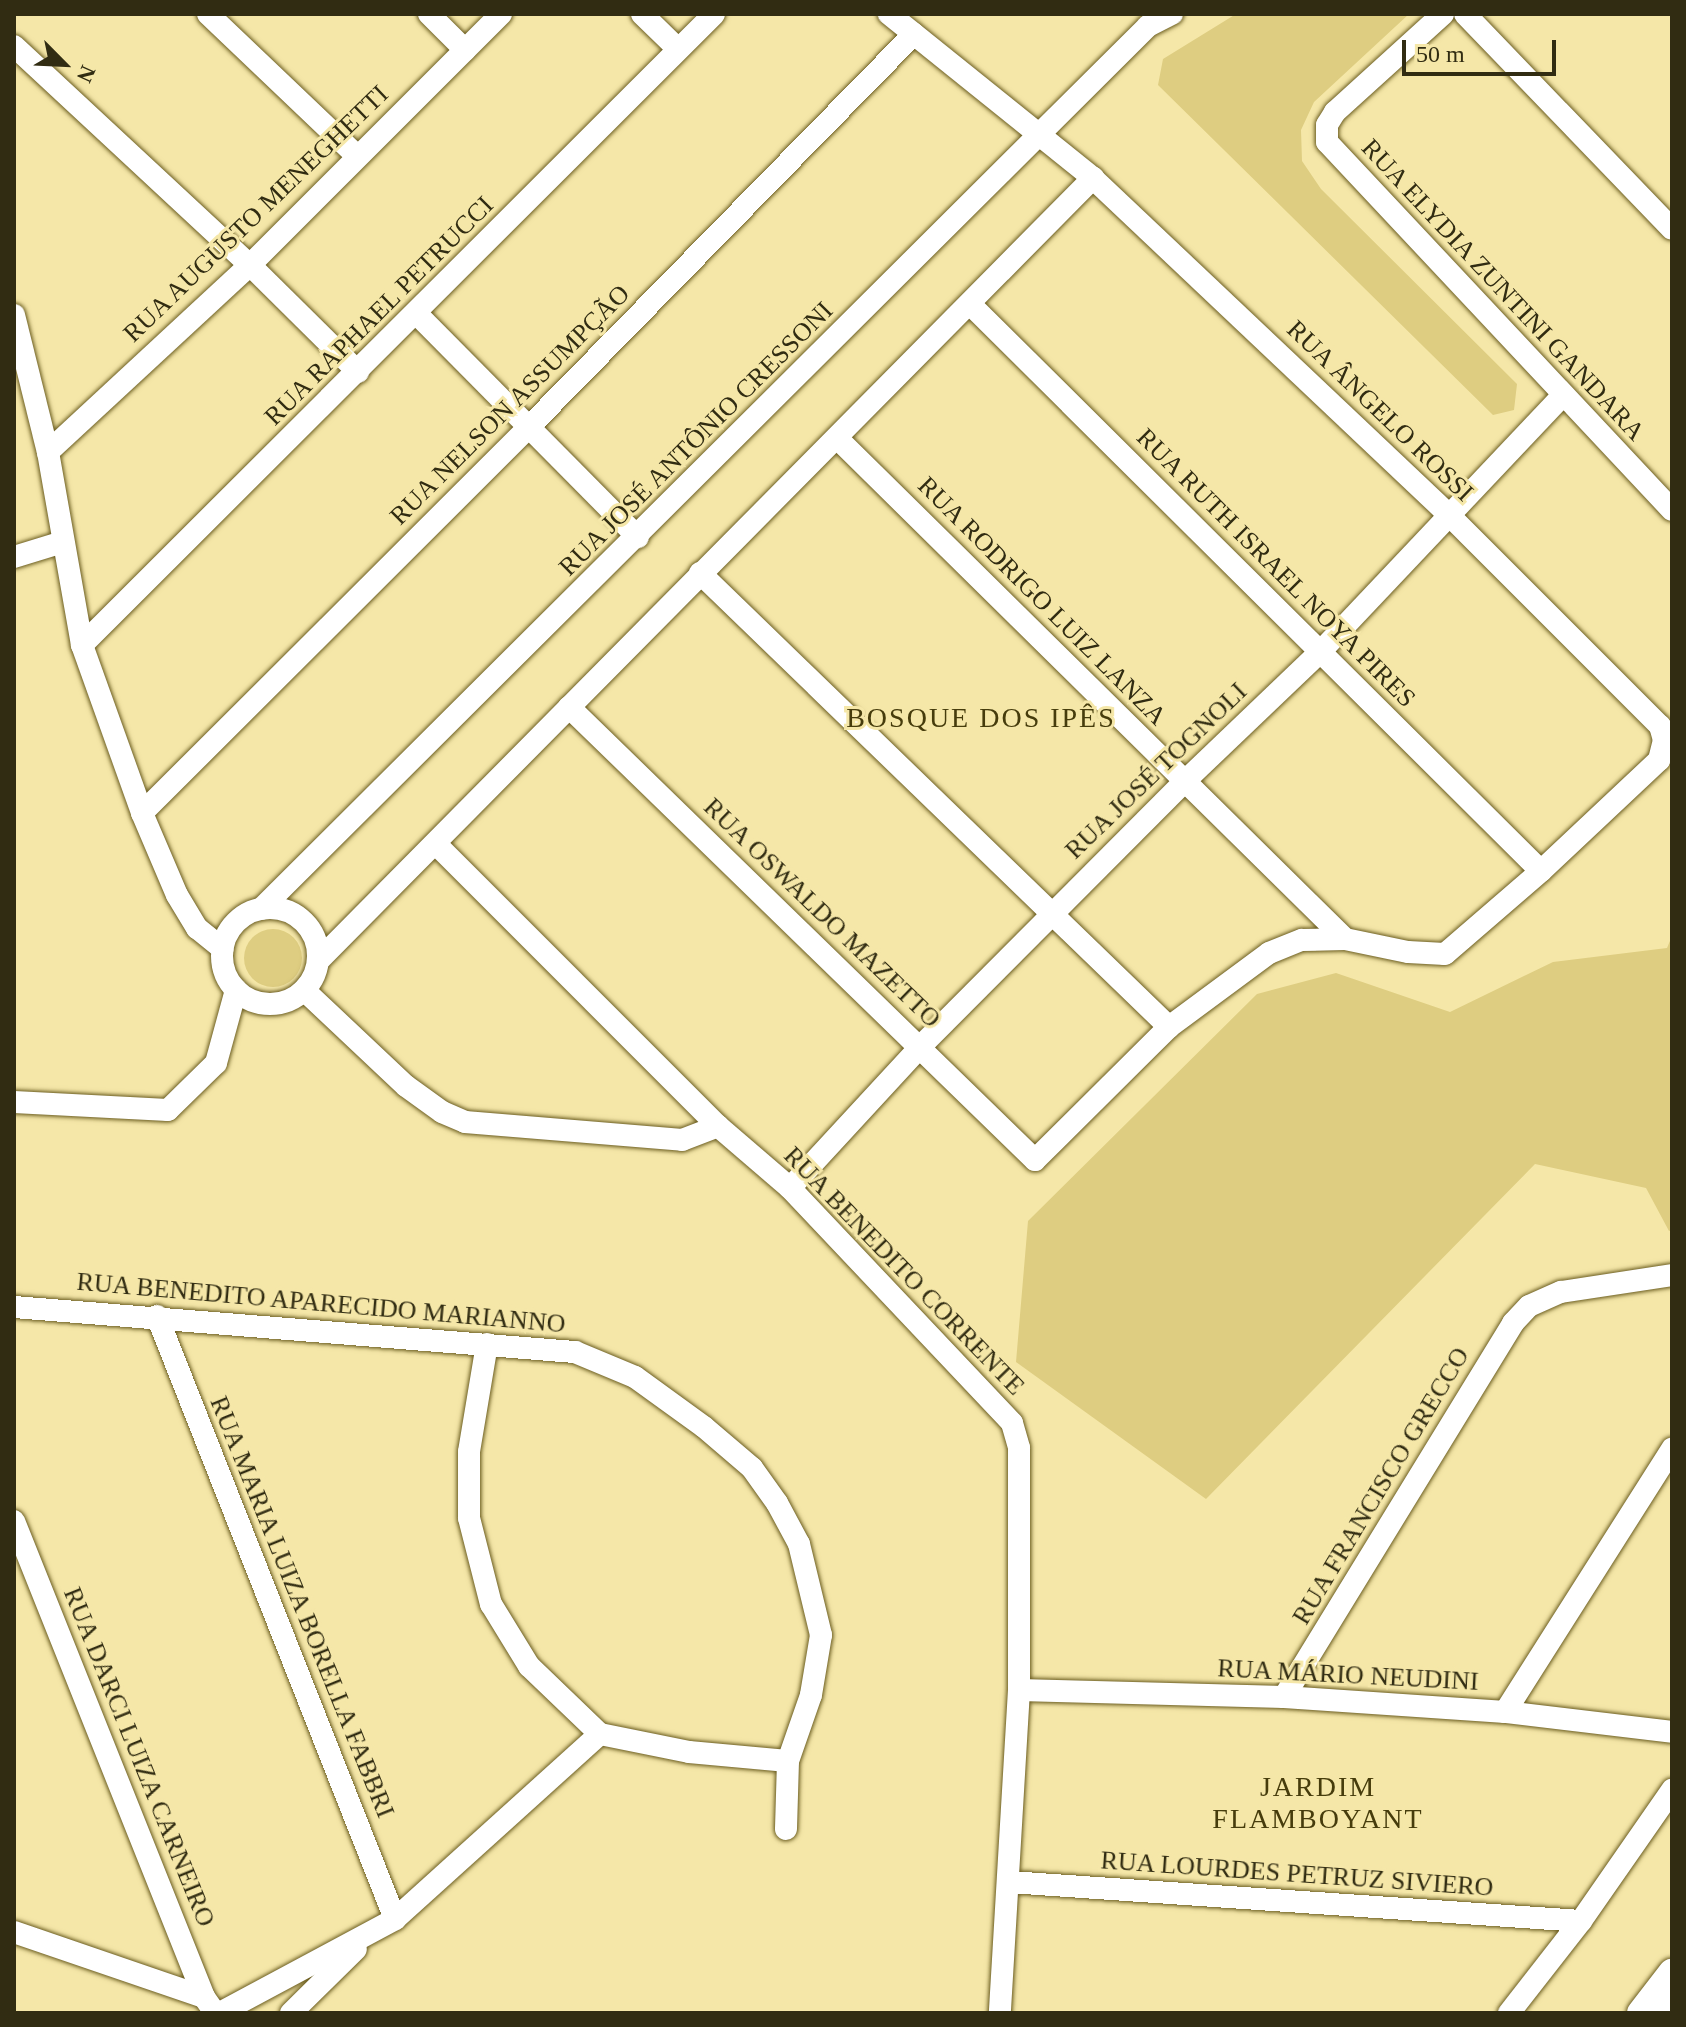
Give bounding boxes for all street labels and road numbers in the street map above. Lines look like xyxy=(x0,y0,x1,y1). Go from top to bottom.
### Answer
street label: RUA AUGUSTO MENEGHETTI xyxy=(116,78,396,350)
street label: RUA ELYDIA ZUNTINI GANDARA xyxy=(1354,132,1652,448)
street label: RUA RAPHAEL PETRUCCI xyxy=(257,189,501,433)
street label: RUA NELSON ASSUMPÇÃO xyxy=(383,278,637,532)
street label: RUA JOSÉ ANTÔNIO CRESSONI xyxy=(551,294,841,584)
street label: RUA ÂNGELO ROSSI xyxy=(1280,313,1480,509)
street label: RUA RUTH ISRAEL NOYA PIRES xyxy=(1129,421,1423,715)
street label: RUA RODRIGO LUIZ LANZA xyxy=(911,470,1173,732)
street label: RUA JOSÉ TOGNOLI xyxy=(1058,676,1254,866)
street label: RUA OSWALDO MAZETTO xyxy=(697,791,947,1035)
street label: RUA BENEDITO CORRENTE xyxy=(777,1140,1031,1402)
street label: RUA BENEDITO APARECIDO MARIANNO xyxy=(74,1266,568,1340)
street label: RUA FRANCISCO GRECCO xyxy=(1285,1341,1477,1631)
street label: RUA MARIA LUIZA BORELLA FABBRI xyxy=(202,1389,402,1825)
street label: RUA DARCI LUIZA CARNEIRO xyxy=(56,1581,222,1933)
street label: RUA MÁRIO NEUDINI xyxy=(1216,1653,1480,1697)
street label: RUA LOURDES PETRUZ SIVIERO xyxy=(1099,1845,1495,1903)

